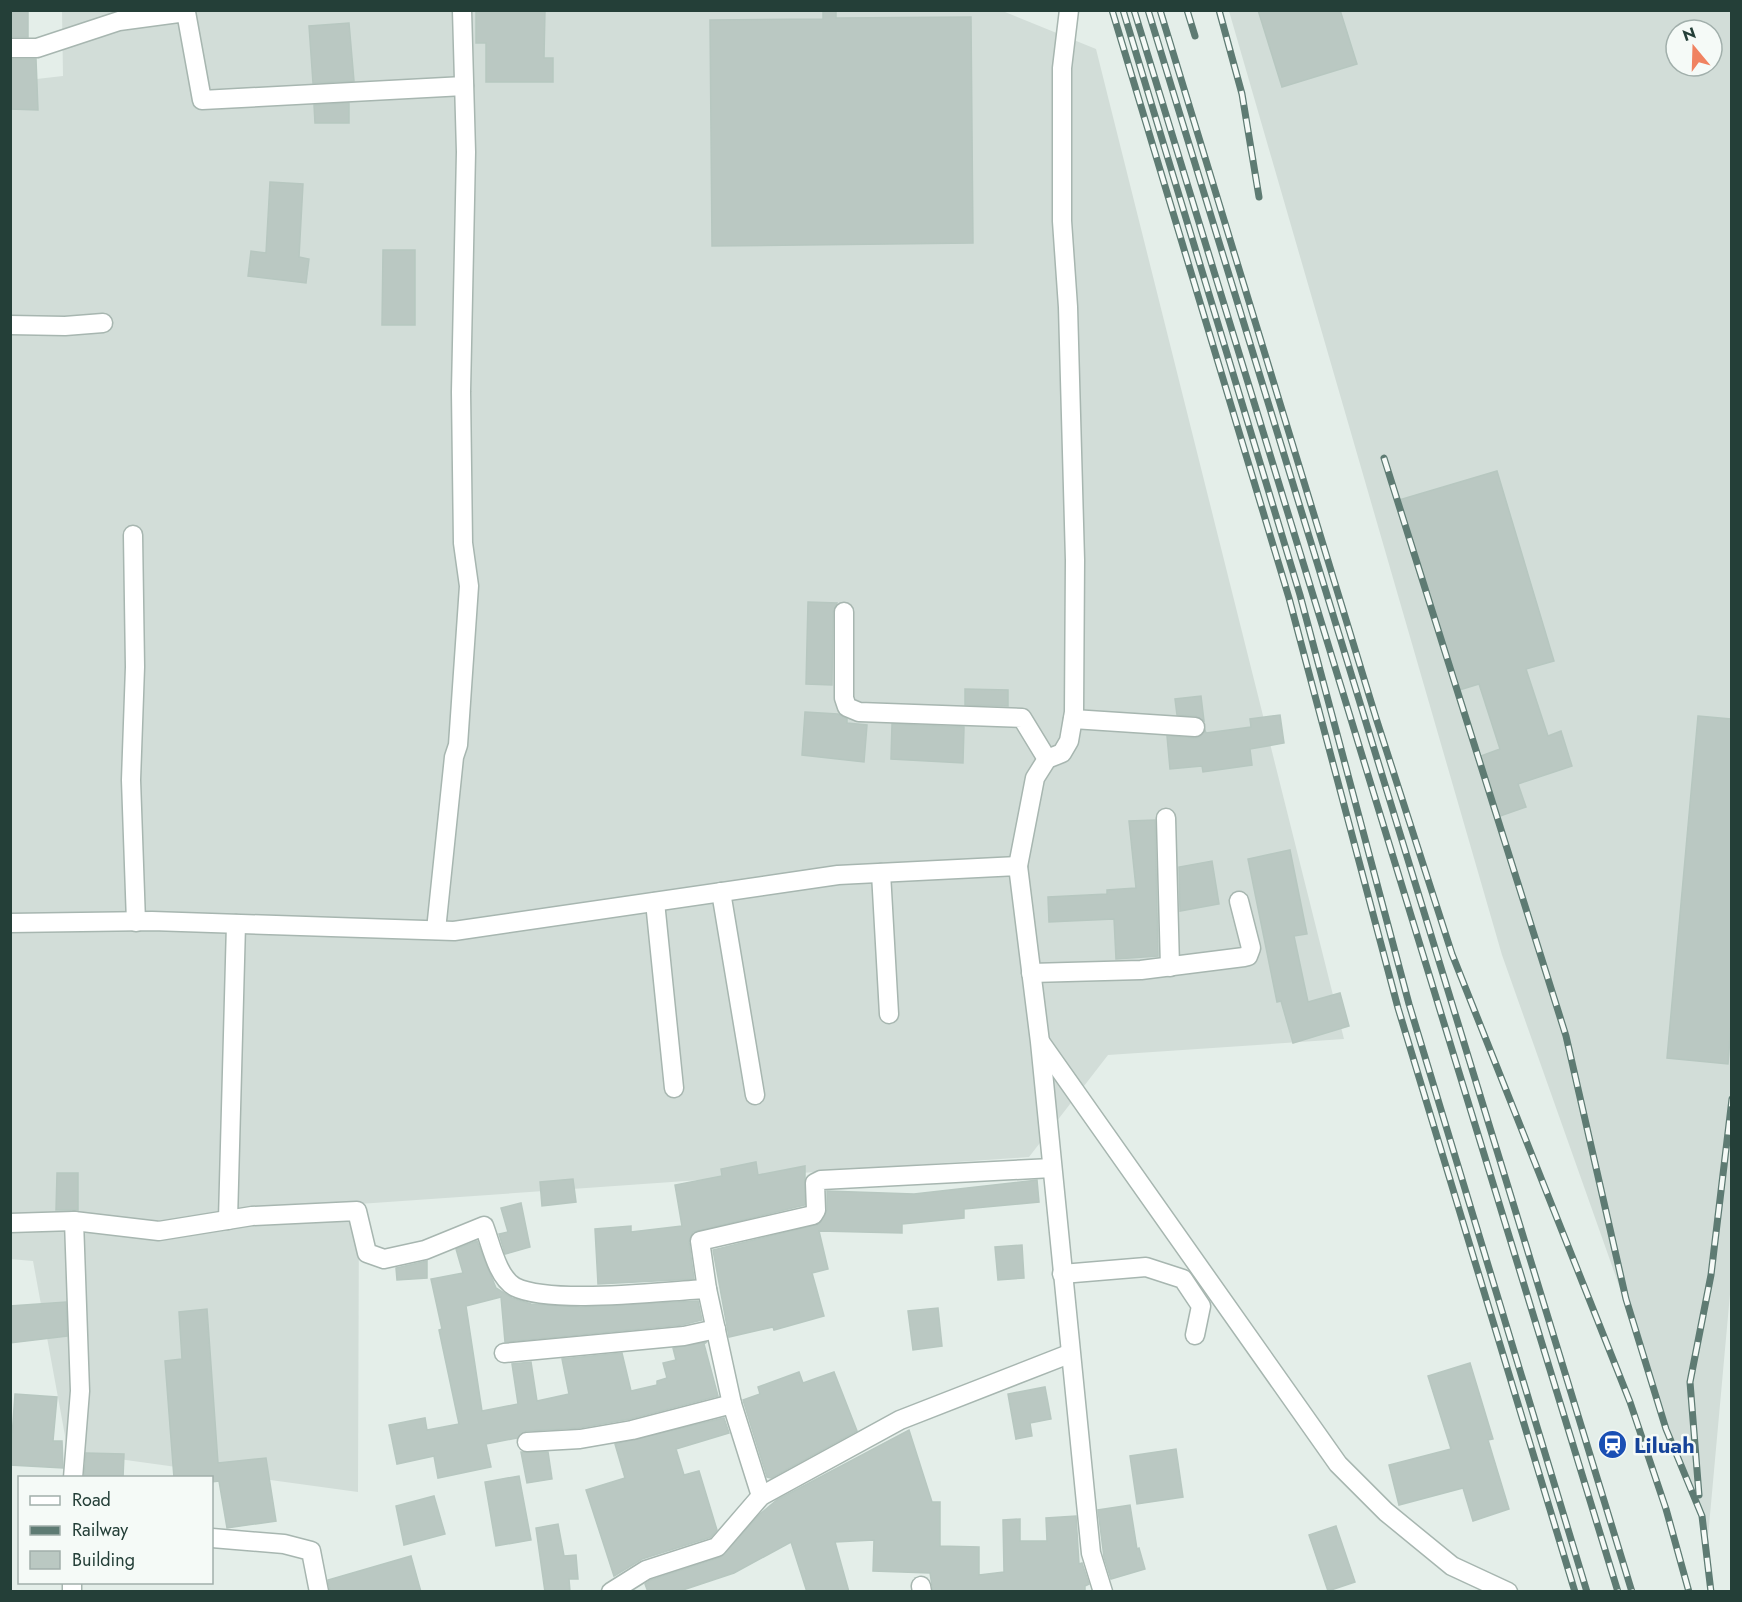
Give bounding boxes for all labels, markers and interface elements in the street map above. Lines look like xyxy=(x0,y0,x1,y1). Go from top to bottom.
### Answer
north arrow xyxy=(1664,18,1724,78)
text: N xyxy=(1680,21,1699,47)
station icon: Liluah xyxy=(1597,1429,1629,1461)
place label: Liluah xyxy=(1634,1429,1695,1461)
legend xyxy=(18,1476,213,1584)
text: Road xyxy=(72,1487,111,1513)
text: Railway xyxy=(72,1517,128,1543)
text: Building xyxy=(72,1547,135,1573)

